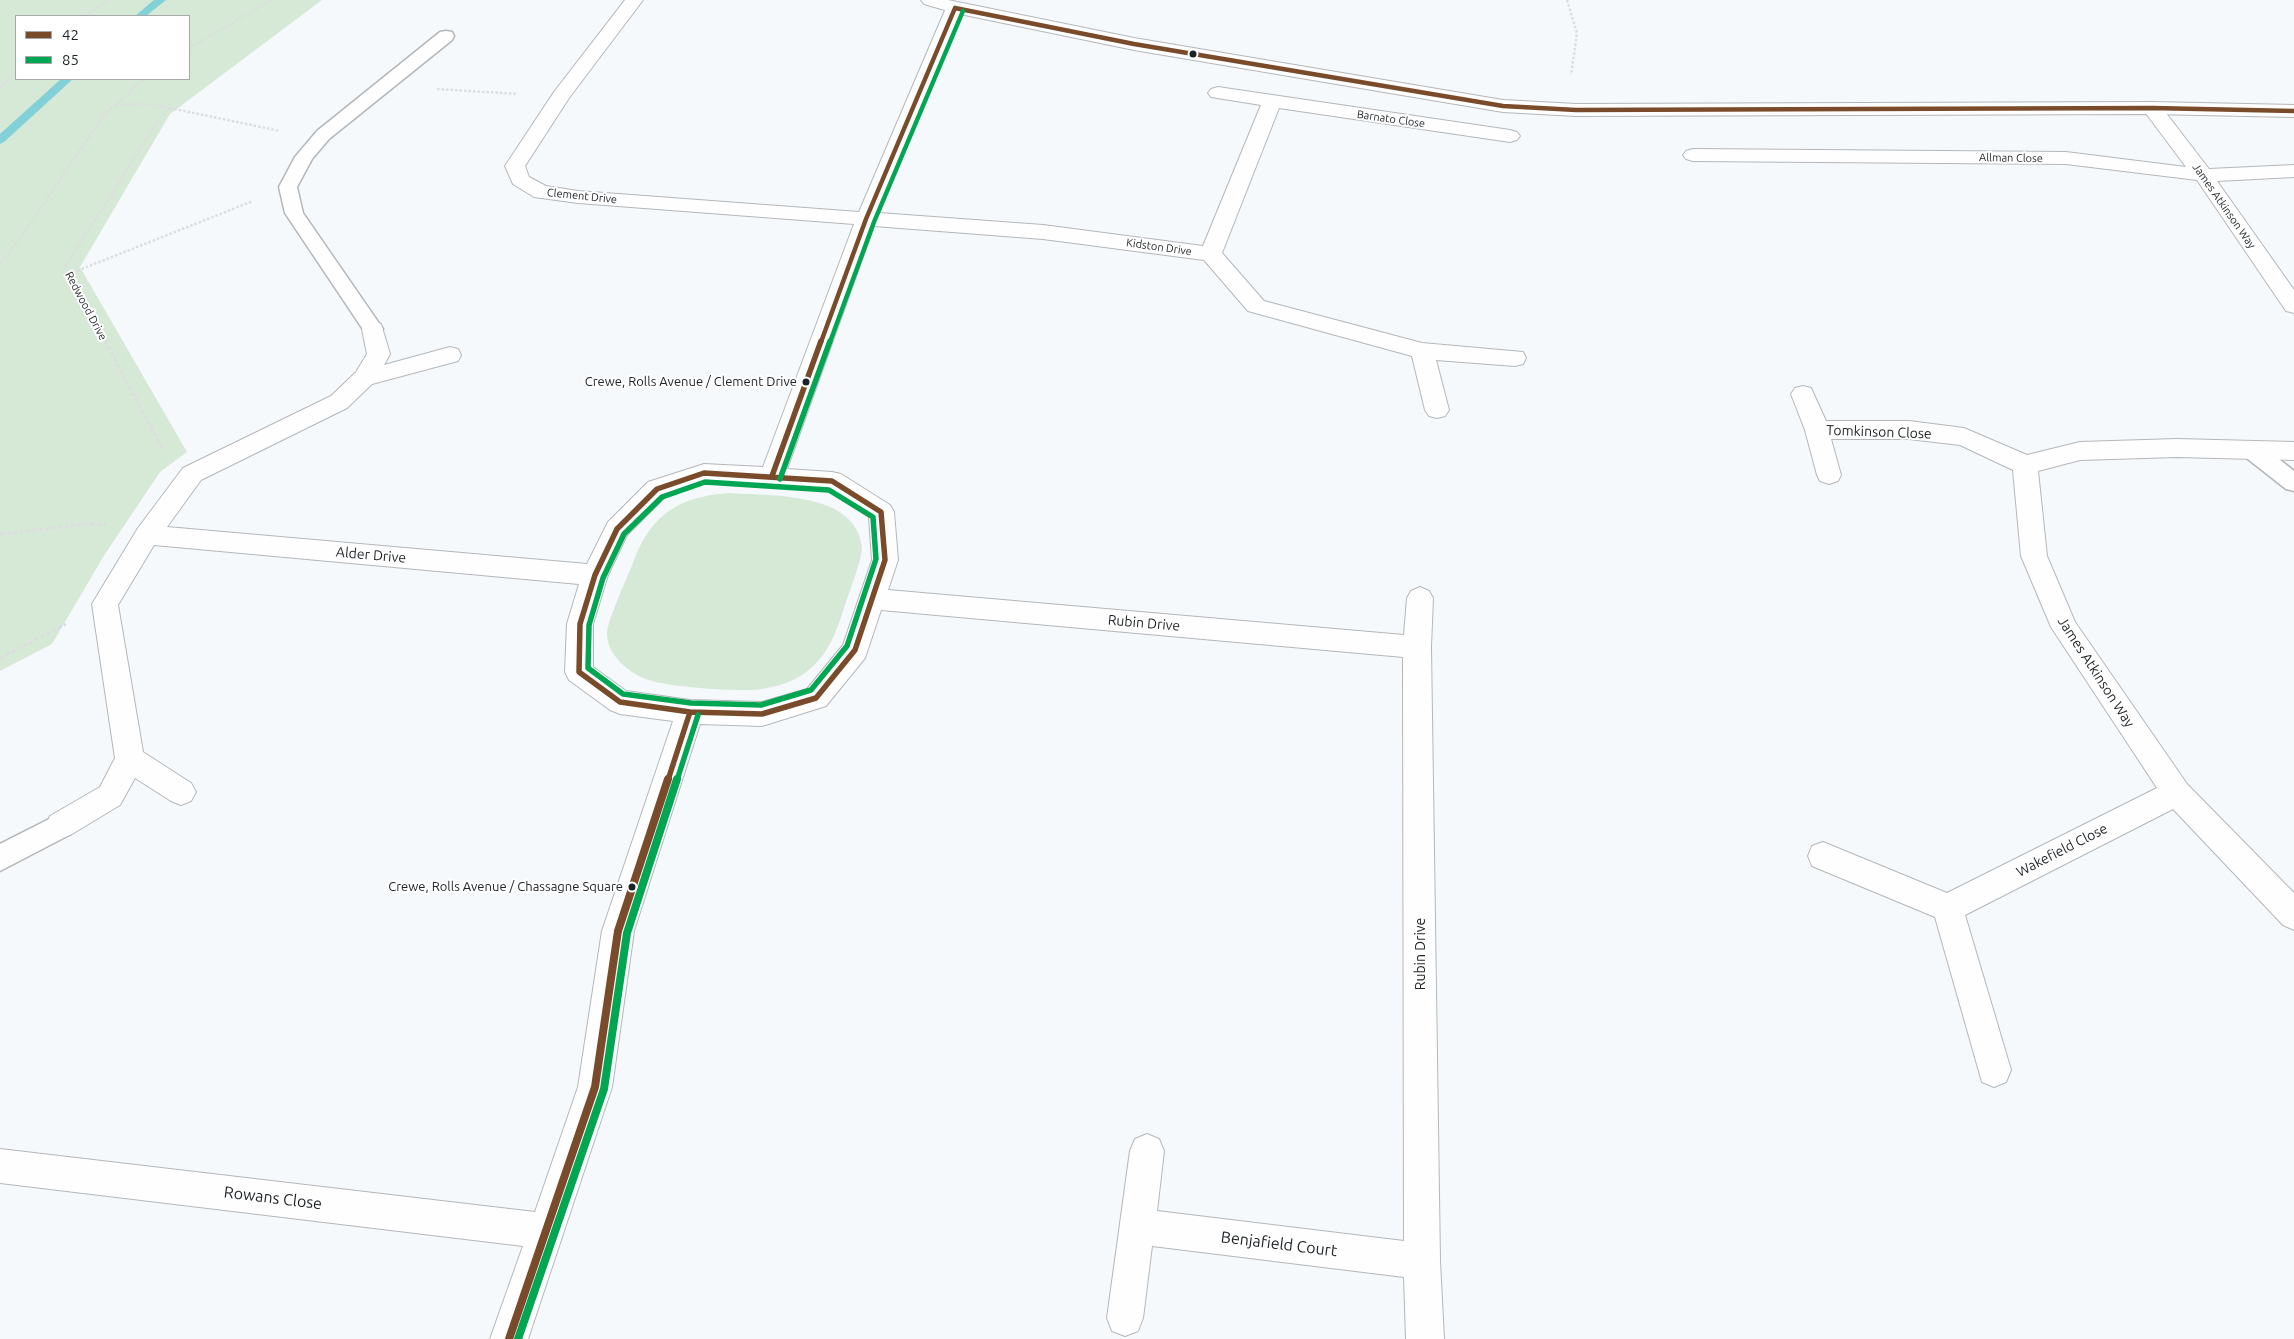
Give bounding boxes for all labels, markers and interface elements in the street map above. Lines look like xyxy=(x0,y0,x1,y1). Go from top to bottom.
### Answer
legend xyxy=(15,15,190,80)
text: 42 xyxy=(62,26,79,43)
unlabelled marker xyxy=(1188,49,1198,59)
text: 85 xyxy=(62,51,79,68)
street label: Barnato Close xyxy=(1356,108,1426,130)
street label: Allman Close xyxy=(1979,151,2043,165)
street label: James Atkinson Way xyxy=(2190,161,2258,251)
street label: Clement Drive xyxy=(546,186,618,206)
street label: Kidston Drive xyxy=(1125,236,1193,258)
street label: Redwood Drive xyxy=(62,269,110,343)
place label: Crewe, Rolls Avenue / Clement Drive xyxy=(585,374,797,390)
marker: Crewe, Rolls Avenue / Clement Drive xyxy=(801,377,811,387)
street label: Tomkinson Close xyxy=(1826,422,1932,442)
street label: Alder Drive xyxy=(335,544,407,566)
street label: Rubin Drive xyxy=(1107,611,1181,635)
street label: James Atkinson Way xyxy=(2054,614,2138,730)
street label: Wakefield Close xyxy=(2014,820,2110,880)
place label: Crewe, Rolls Avenue / Chassagne Square xyxy=(388,879,623,895)
marker: Crewe, Rolls Avenue / Chassagne Square xyxy=(627,882,637,892)
street label: Rubin Drive xyxy=(1412,918,1428,990)
street label: Rowans Close xyxy=(223,1182,323,1214)
street label: Benjafield Court xyxy=(1220,1227,1338,1261)

